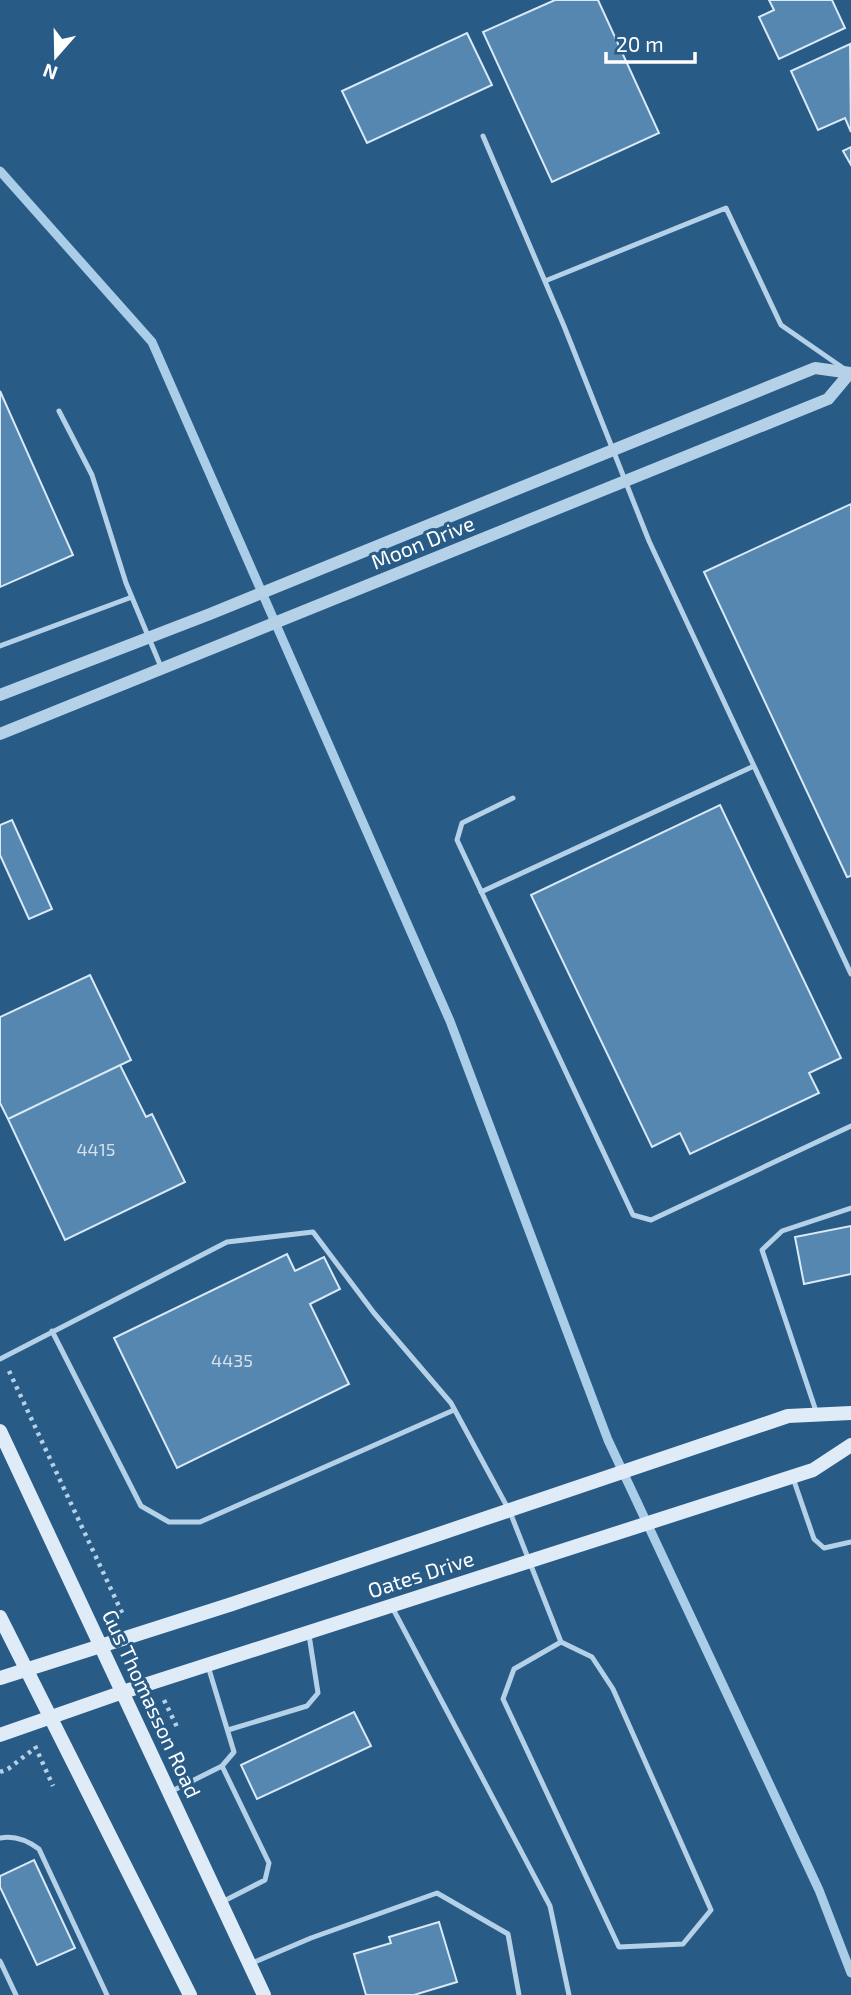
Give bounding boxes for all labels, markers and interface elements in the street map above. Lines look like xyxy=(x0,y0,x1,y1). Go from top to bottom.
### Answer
north arrow xyxy=(21,21,91,91)
scale bar xyxy=(606,21,695,65)
text: 20 m xyxy=(616,31,664,56)
text: N xyxy=(40,59,60,86)
street label: Moon Drive xyxy=(367,510,478,574)
house number: 4415 xyxy=(77,1138,115,1160)
house number: 4435 xyxy=(211,1349,253,1371)
street label: Oates Drive xyxy=(364,1545,477,1602)
street label: Gus Thomasson Road xyxy=(98,1605,207,1801)

